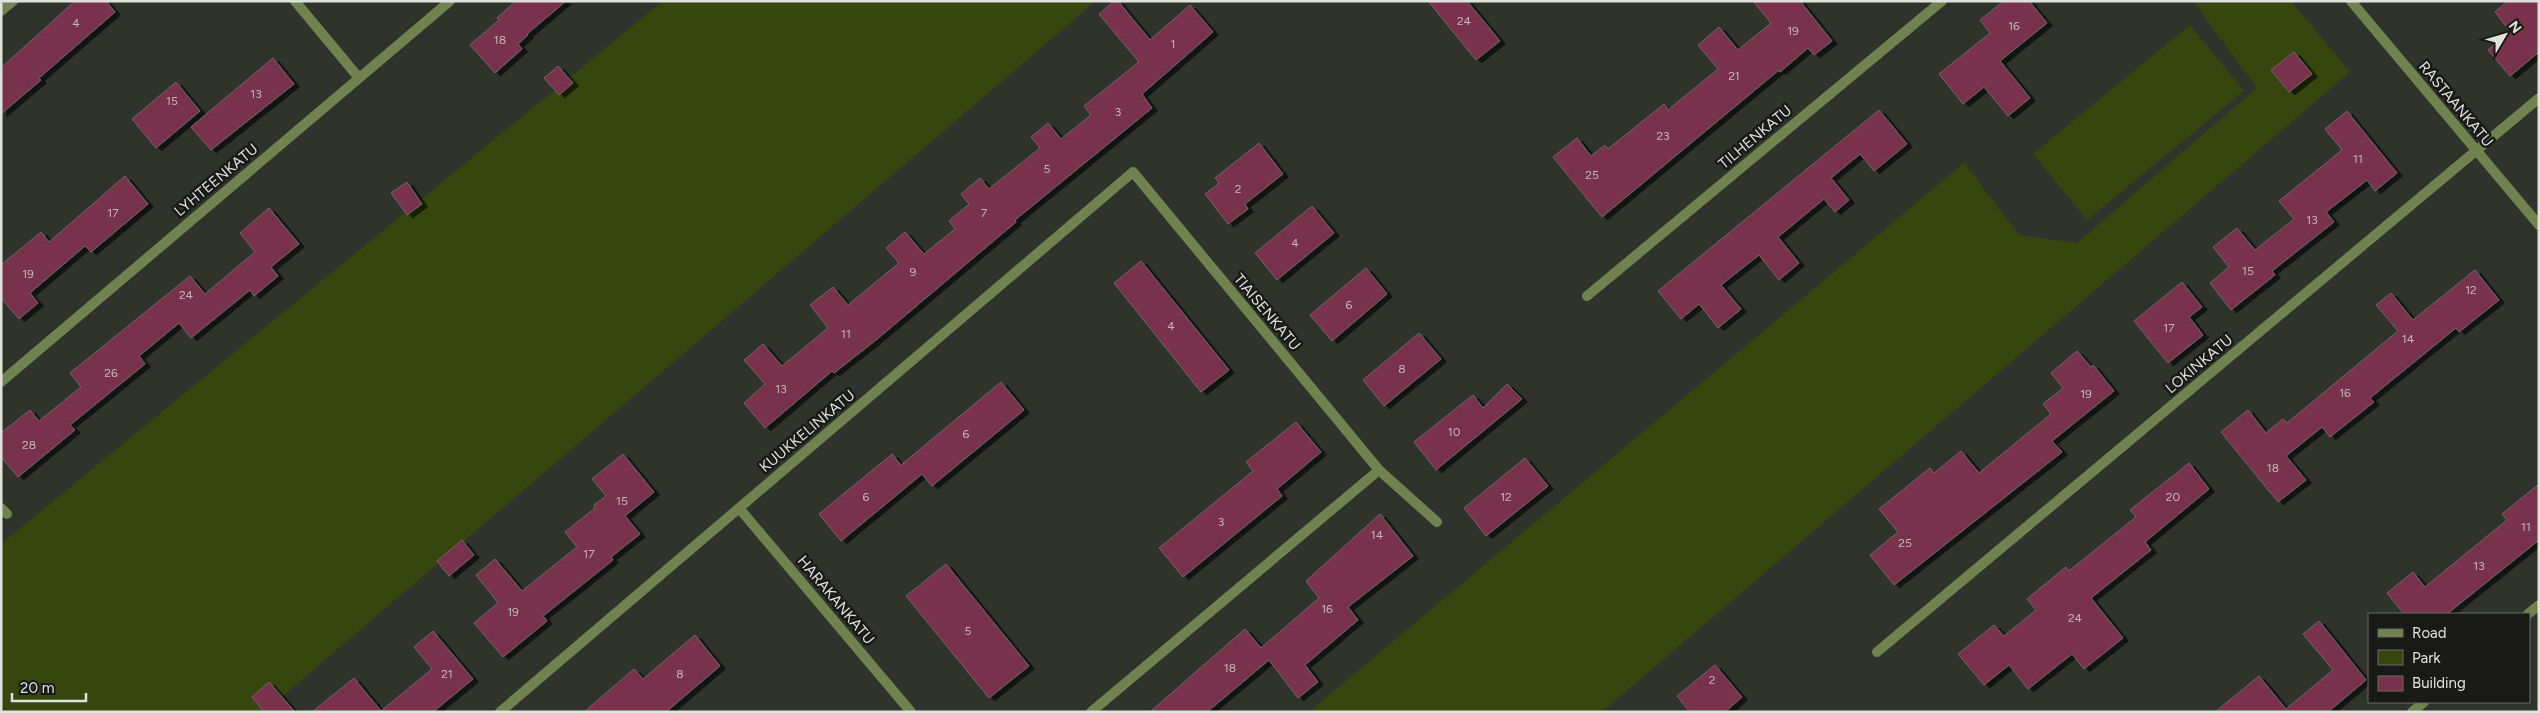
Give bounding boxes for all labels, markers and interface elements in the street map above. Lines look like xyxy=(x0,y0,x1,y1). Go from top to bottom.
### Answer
north arrow xyxy=(2480,10,2530,60)
house number: 24 xyxy=(1457,14,1472,28)
house number: 4 xyxy=(72,16,80,30)
text: N xyxy=(2505,18,2525,37)
house number: 16 xyxy=(2008,19,2020,33)
house number: 19 xyxy=(1787,24,1799,38)
house number: 18 xyxy=(494,33,506,47)
house number: 1 xyxy=(1171,37,1175,51)
street label: RASTAANKATU xyxy=(2415,58,2497,150)
house number: 21 xyxy=(1728,69,1740,83)
house number: 13 xyxy=(250,87,262,101)
house number: 15 xyxy=(166,94,178,108)
street label: TILHENKATU xyxy=(1715,101,1795,173)
house number: 3 xyxy=(1115,105,1121,119)
house number: 23 xyxy=(1656,129,1670,143)
street label: LYHTEENKATU xyxy=(171,140,261,220)
house number: 11 xyxy=(2353,152,2363,166)
house number: 5 xyxy=(1044,162,1051,176)
house number: 25 xyxy=(1585,168,1599,182)
house number: 2 xyxy=(1235,182,1241,196)
house number: 17 xyxy=(107,206,119,220)
house number: 7 xyxy=(981,206,988,220)
house number: 13 xyxy=(2306,213,2318,227)
house number: 4 xyxy=(1291,236,1299,250)
house number: 15 xyxy=(2242,264,2254,278)
house number: 9 xyxy=(910,265,917,279)
house number: 19 xyxy=(22,267,34,281)
street label: TIAISENKATU xyxy=(1230,270,1304,354)
house number: 12 xyxy=(2465,283,2477,297)
house number: 24 xyxy=(179,288,194,302)
house number: 6 xyxy=(1346,298,1353,312)
house number: 4 xyxy=(1167,319,1175,333)
house number: 17 xyxy=(2163,321,2175,335)
house number: 11 xyxy=(841,327,851,341)
street label: LOKINKATU xyxy=(2162,331,2236,397)
house number: 14 xyxy=(2402,332,2415,346)
house number: 8 xyxy=(1398,362,1406,376)
house number: 26 xyxy=(104,366,118,380)
house number: 13 xyxy=(775,382,787,396)
street label: KUUKKELINKATU xyxy=(756,386,858,476)
house number: 16 xyxy=(2339,386,2351,400)
house number: 19 xyxy=(2080,387,2092,401)
house number: 10 xyxy=(1448,425,1461,439)
house number: 6 xyxy=(963,427,970,441)
house number: 28 xyxy=(22,438,36,452)
house number: 18 xyxy=(2267,461,2279,475)
house number: 6 xyxy=(863,490,870,504)
house number: 12 xyxy=(1500,490,1512,504)
house number: 20 xyxy=(2166,490,2181,504)
house number: 15 xyxy=(616,494,628,508)
house number: 3 xyxy=(1218,515,1224,529)
house number: 11 xyxy=(2521,520,2531,534)
house number: 14 xyxy=(1371,528,1384,542)
house number: 25 xyxy=(1898,536,1912,550)
house number: 17 xyxy=(583,547,595,561)
street label: HARAKANKATU xyxy=(794,552,878,648)
house number: 13 xyxy=(2473,559,2485,573)
house number: 16 xyxy=(1321,602,1333,616)
house number: 19 xyxy=(507,605,519,619)
house number: 24 xyxy=(2068,611,2083,625)
legend xyxy=(2368,613,2530,703)
house number: 5 xyxy=(965,624,972,638)
text: Road xyxy=(2412,624,2447,642)
text: Park xyxy=(2412,649,2441,667)
house number: 18 xyxy=(1224,661,1236,675)
house number: 21 xyxy=(441,667,453,681)
house number: 8 xyxy=(676,667,684,681)
scale bar xyxy=(12,670,86,702)
house number: 2 xyxy=(1709,673,1715,687)
text: Building xyxy=(2412,674,2466,692)
text: 20 m xyxy=(20,679,54,697)

